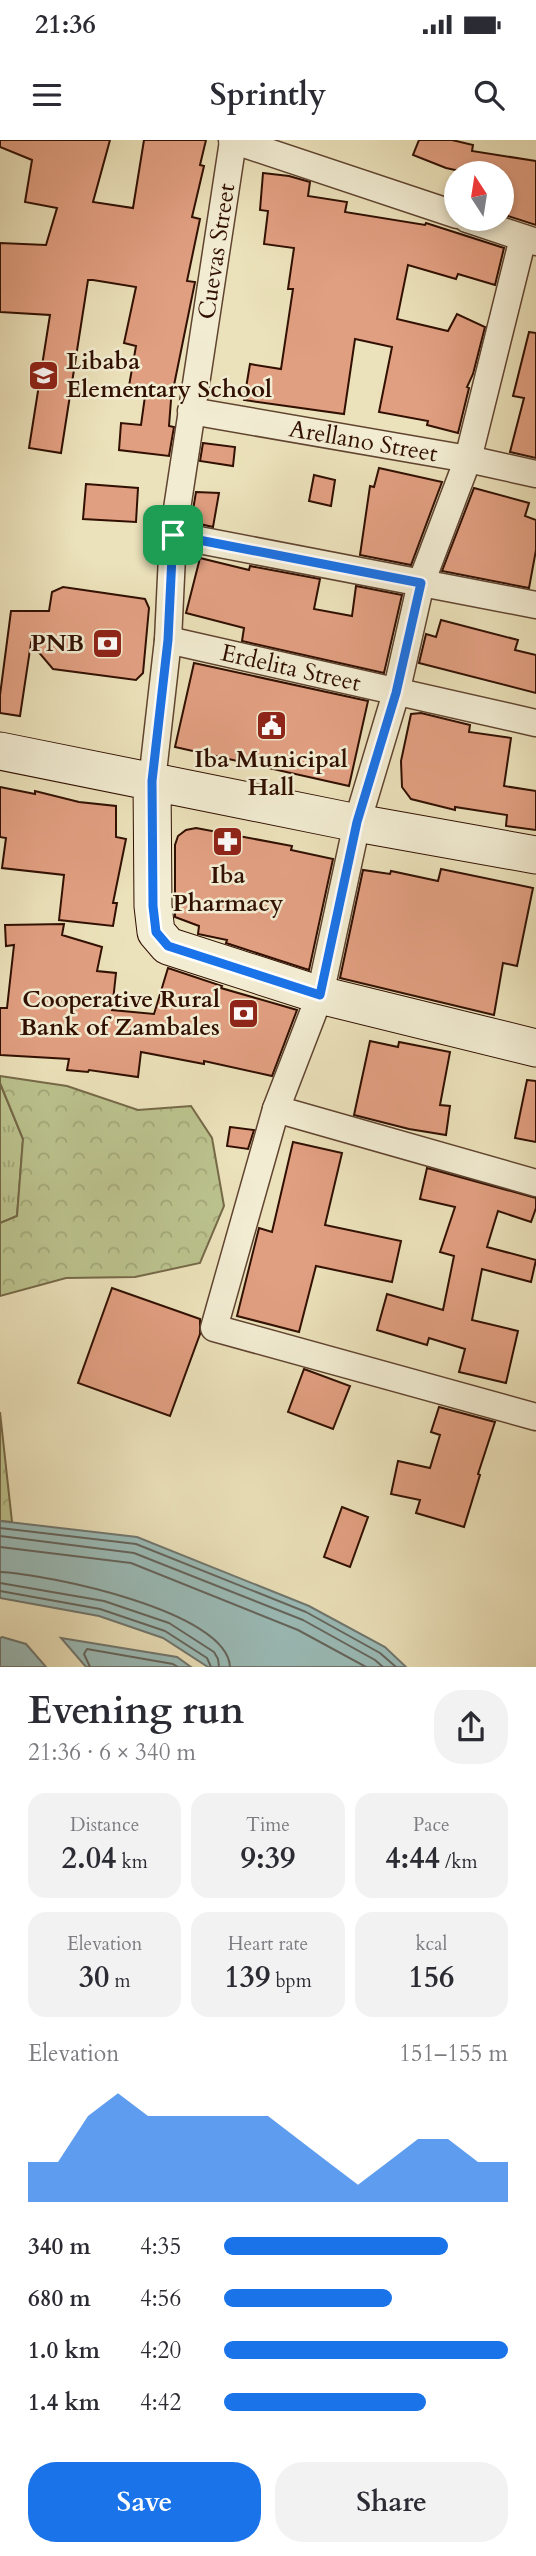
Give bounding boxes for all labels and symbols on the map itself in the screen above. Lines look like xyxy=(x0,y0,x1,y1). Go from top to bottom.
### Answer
north arrow xyxy=(444,161,514,231)
street label: Cuevas Street xyxy=(190,181,243,322)
place label: Libaba Elementary School xyxy=(66,345,272,406)
school or university icon: Libaba Elementary School xyxy=(26,358,60,392)
street label: Arellano Street xyxy=(287,412,441,470)
pin xyxy=(143,505,203,565)
bank icon: PNB xyxy=(90,626,124,660)
place label: PNB xyxy=(31,627,84,660)
street label: Erdelita Street xyxy=(218,636,364,700)
public building icon: Iba Municipal Hall xyxy=(254,708,288,742)
place label: Iba Municipal Hall xyxy=(194,743,348,804)
pharmacy icon: Iba Pharmacy xyxy=(211,824,245,858)
place label: Iba Pharmacy xyxy=(173,859,284,920)
place label: Cooperative Rural Bank of Zambales xyxy=(20,983,220,1044)
bank icon: Cooperative Rural Bank of Zambales xyxy=(226,996,260,1030)

